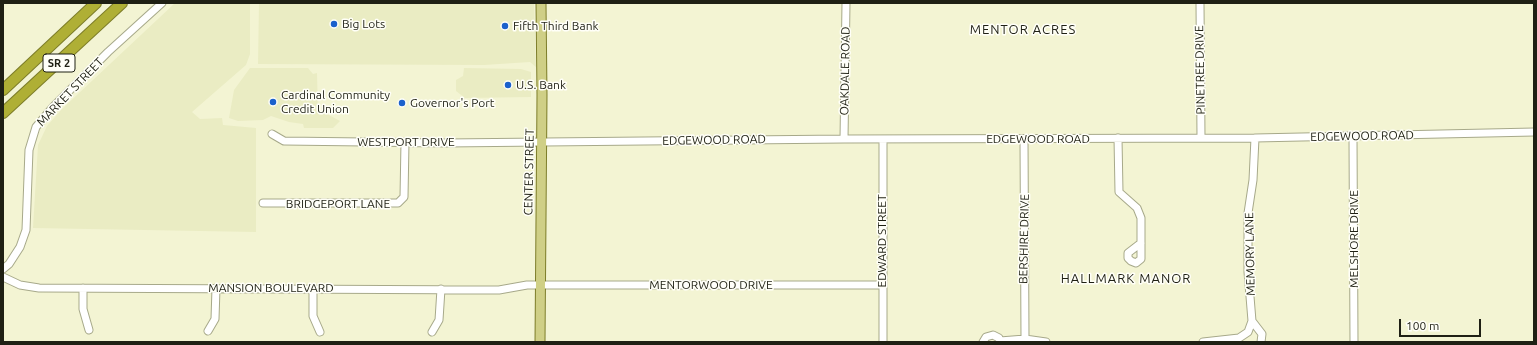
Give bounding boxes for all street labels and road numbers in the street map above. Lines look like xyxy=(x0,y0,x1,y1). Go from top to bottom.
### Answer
street label: PINETREE DRIVE xyxy=(1192,25,1208,115)
street label: OAKDALE ROAD xyxy=(837,26,853,116)
road number: SR 2 xyxy=(43,54,75,72)
street label: MARKET STREET xyxy=(34,55,106,129)
street label: CENTER STREET xyxy=(521,128,537,216)
street label: EDGEWOOD ROAD xyxy=(1310,128,1414,144)
street label: EDGEWOOD ROAD xyxy=(662,132,766,148)
street label: EDGEWOOD ROAD xyxy=(986,132,1090,146)
street label: WESTPORT DRIVE xyxy=(357,135,455,149)
street label: MELSHORE DRIVE xyxy=(1347,190,1361,288)
street label: EDWARD STREET xyxy=(875,194,889,288)
street label: BERSHIRE DRIVE xyxy=(1016,194,1032,284)
street label: BRIDGEPORT LANE xyxy=(286,197,390,211)
street label: MEMORY LANE xyxy=(1242,212,1258,296)
street label: MENTORWOOD DRIVE xyxy=(649,278,773,292)
street label: MANSION BOULEVARD xyxy=(208,281,334,295)

